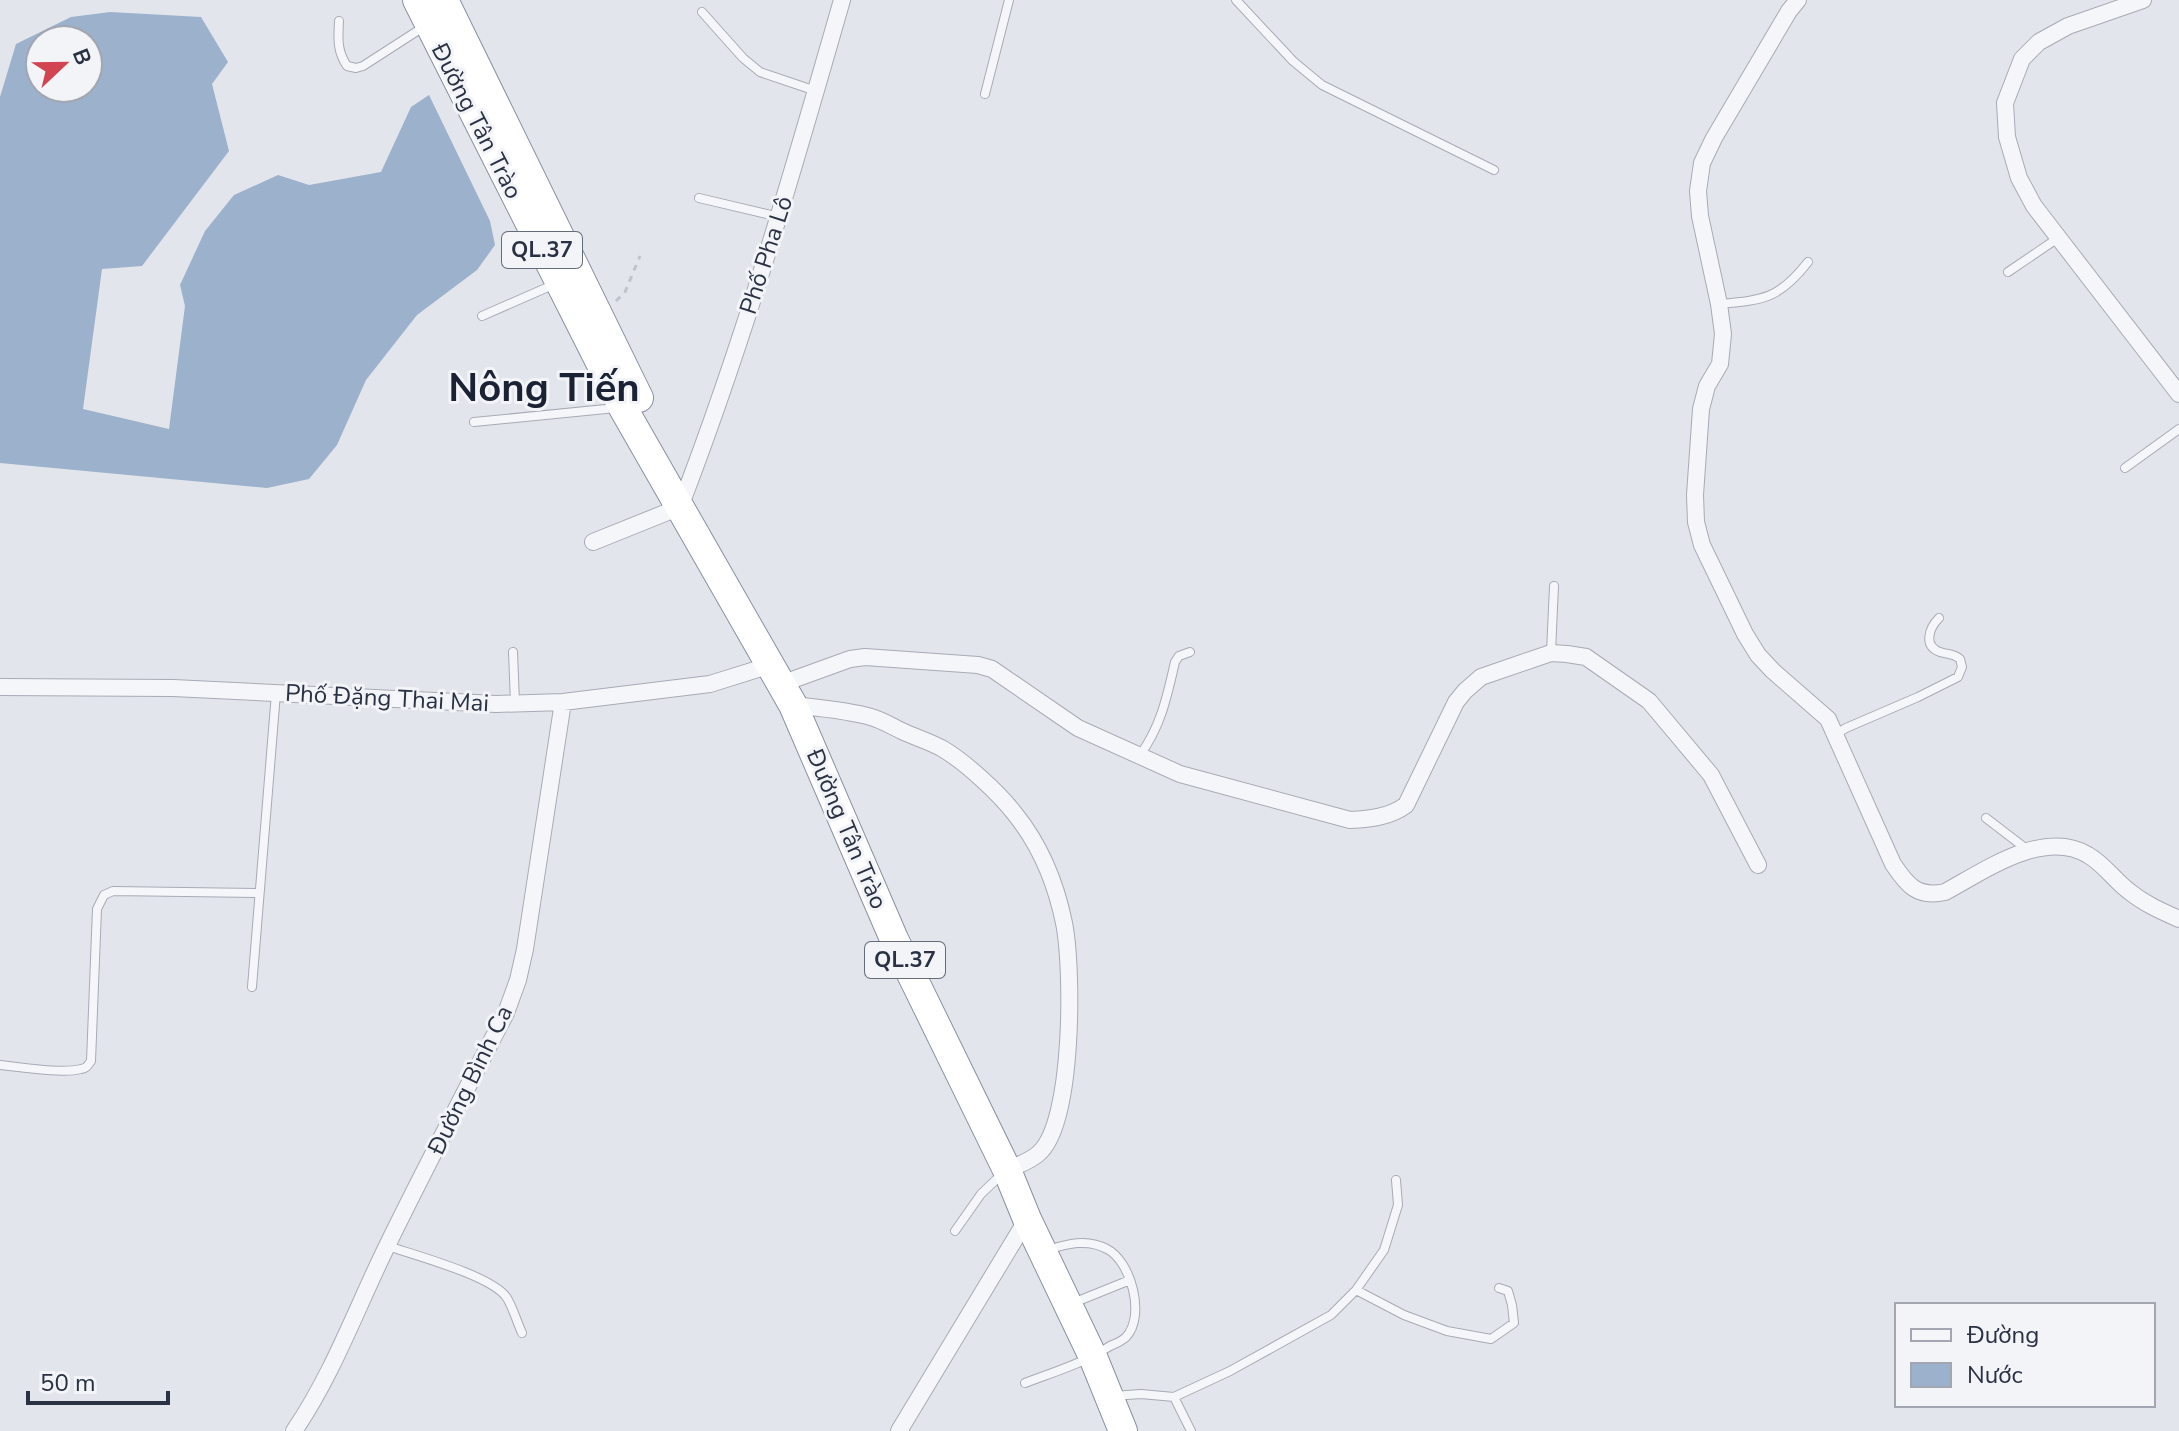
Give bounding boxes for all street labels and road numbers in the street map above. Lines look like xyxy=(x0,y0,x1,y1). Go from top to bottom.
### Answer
street label: Đường Tân Trào xyxy=(424,37,530,204)
street label: Phố Pha Lô xyxy=(732,192,800,318)
road number: QL.37 xyxy=(502,232,582,268)
street label: Phố Đặng Thai Mai xyxy=(284,677,490,719)
street label: Đường Tân Trào xyxy=(799,743,895,914)
road number: QL.37 xyxy=(865,942,945,978)
street label: Đường Bình Ca xyxy=(420,1000,520,1161)

